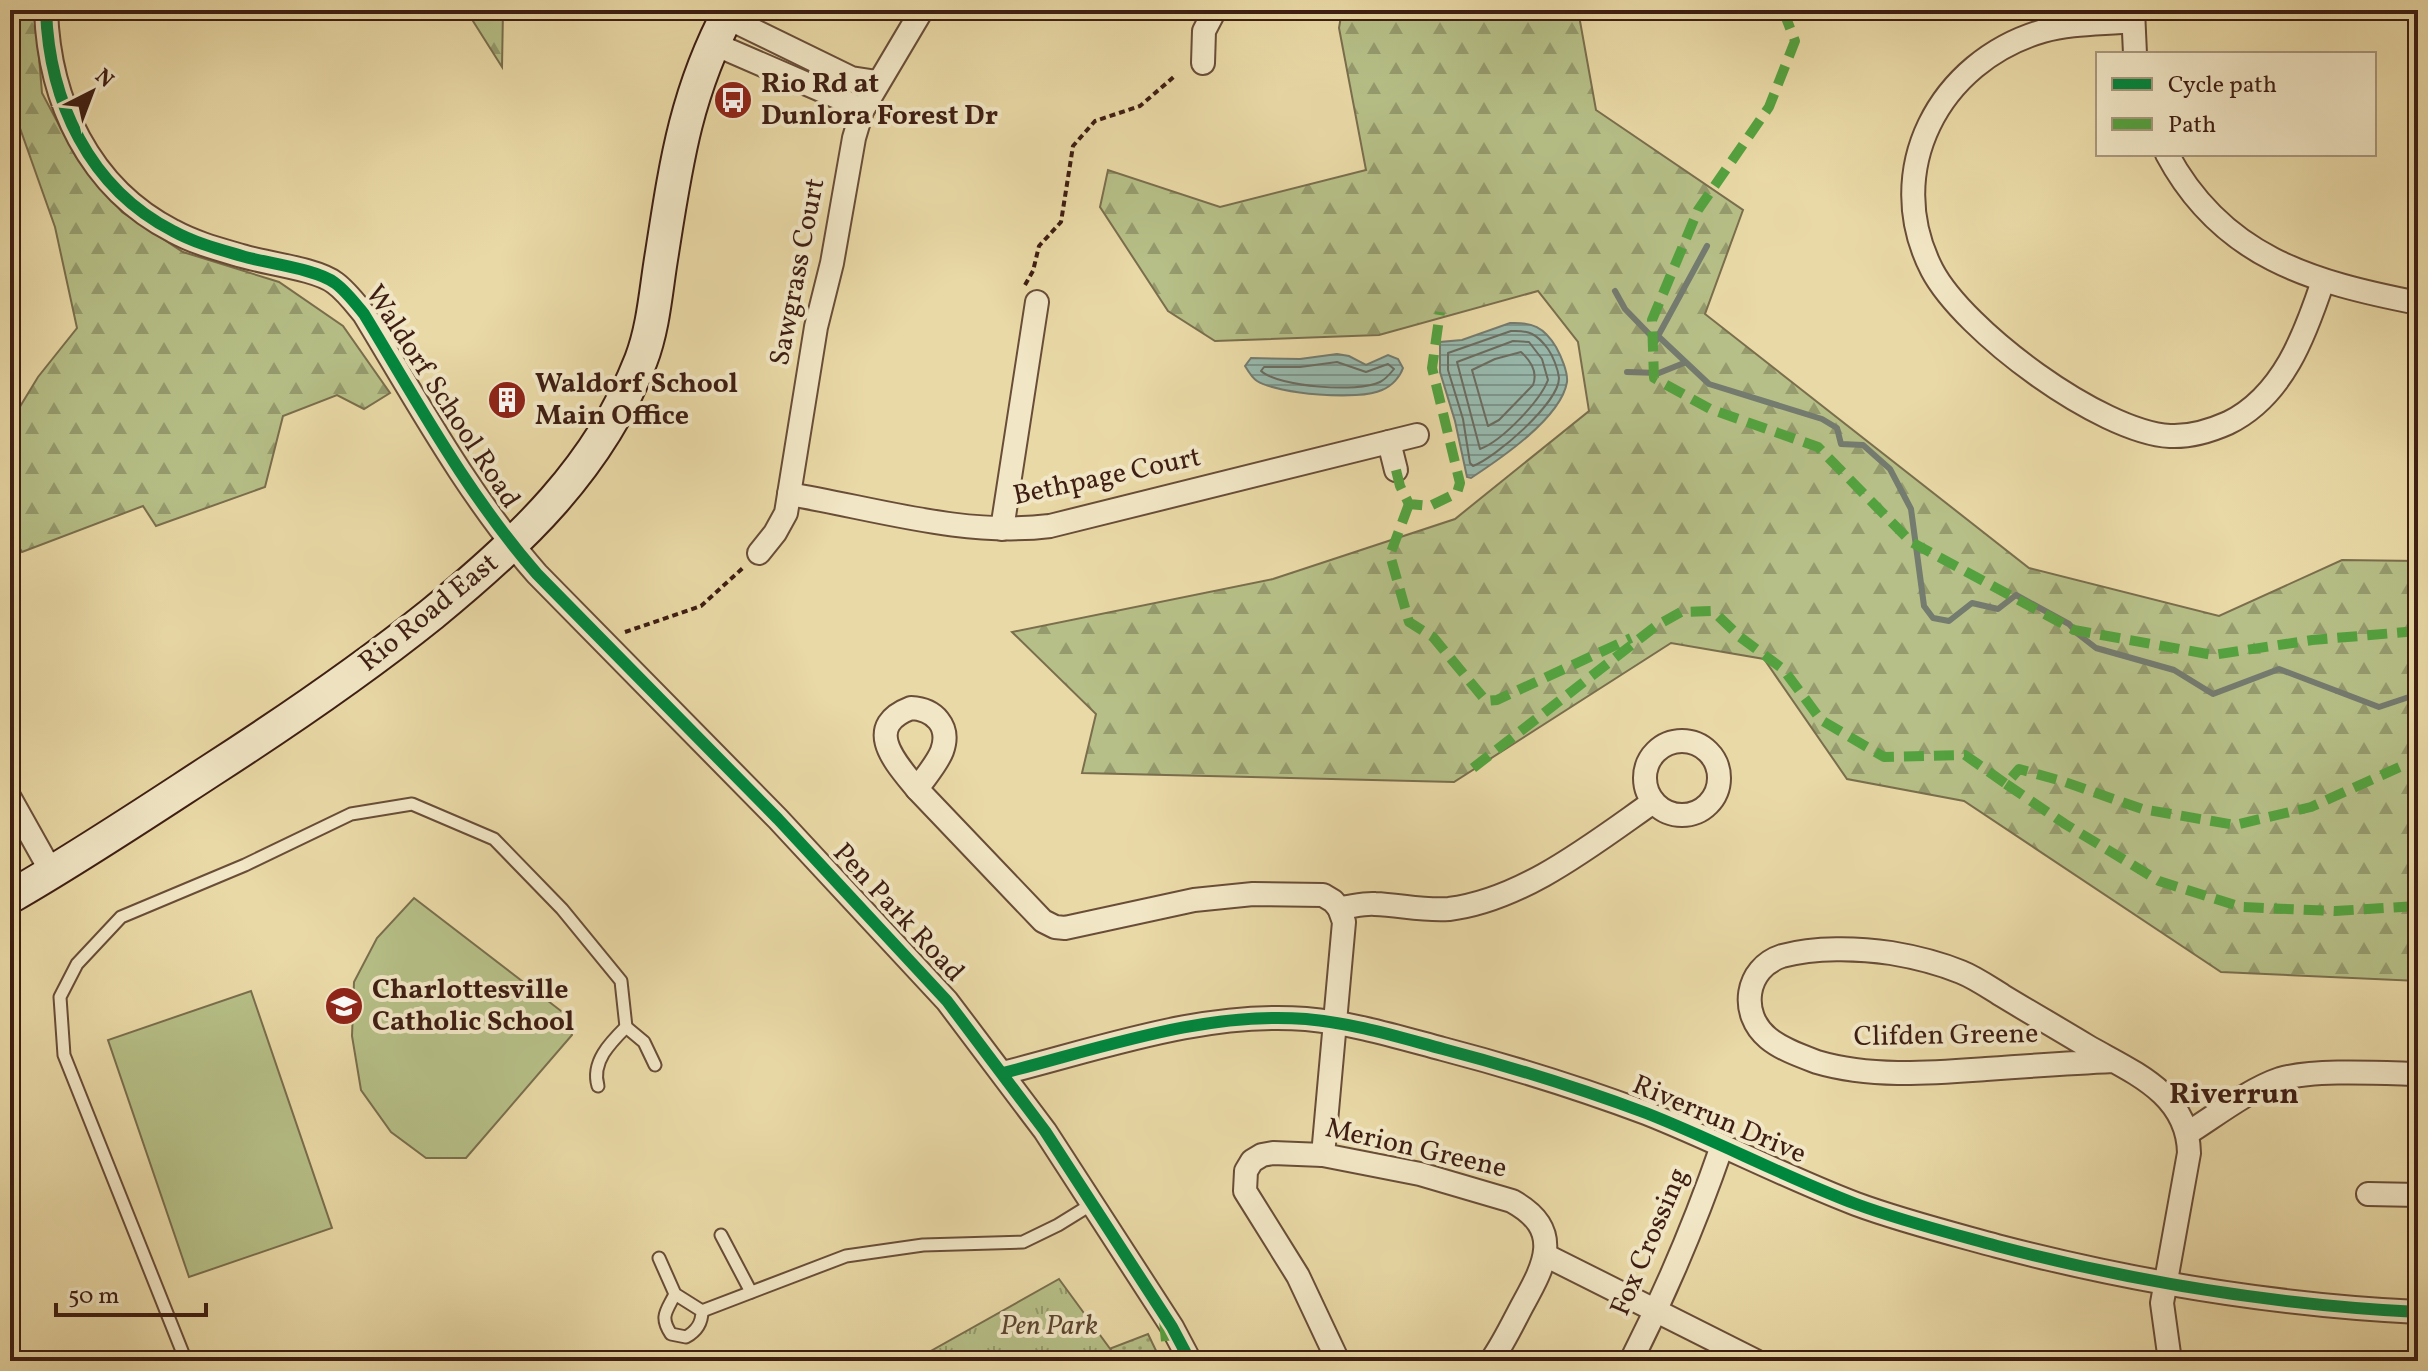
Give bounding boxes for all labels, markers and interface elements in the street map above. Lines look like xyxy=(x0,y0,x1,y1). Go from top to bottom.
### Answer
north arrow xyxy=(52,52,132,132)
legend xyxy=(2096,52,2376,156)
text: N xyxy=(87,62,120,96)
place label: Rio Rd at Dunlora Forest Dr xyxy=(761,65,998,136)
text: Cycle path xyxy=(2168,69,2277,103)
bus stop icon: Rio Rd at Dunlora Forest Dr xyxy=(712,79,754,121)
text: Path xyxy=(2168,109,2216,143)
street label: Sawgrass Court xyxy=(761,175,835,369)
street label: Waldorf School Road xyxy=(355,278,529,516)
place label: Waldorf School Main Office xyxy=(535,365,738,436)
building icon: Waldorf School Main Office xyxy=(486,379,528,421)
street label: Bethpage Court xyxy=(1010,438,1204,516)
street label: Rio Road East xyxy=(351,545,507,681)
street label: Pen Park Road xyxy=(823,835,973,991)
place label: Charlottesville Catholic School xyxy=(372,971,574,1042)
school or university icon: Charlottesville Catholic School xyxy=(323,985,365,1027)
street label: Clifden Greene xyxy=(1853,1015,2039,1057)
street label: Riverrun Drive xyxy=(1626,1066,1812,1174)
district label: Riverrun xyxy=(2169,1074,2299,1116)
street label: Merion Greene xyxy=(1322,1109,1510,1189)
street label: Fox Crossing xyxy=(1601,1162,1699,1322)
scale bar xyxy=(56,1267,206,1317)
text: 50 m xyxy=(68,1280,120,1314)
park label: Pen Park xyxy=(1000,1307,1098,1346)

